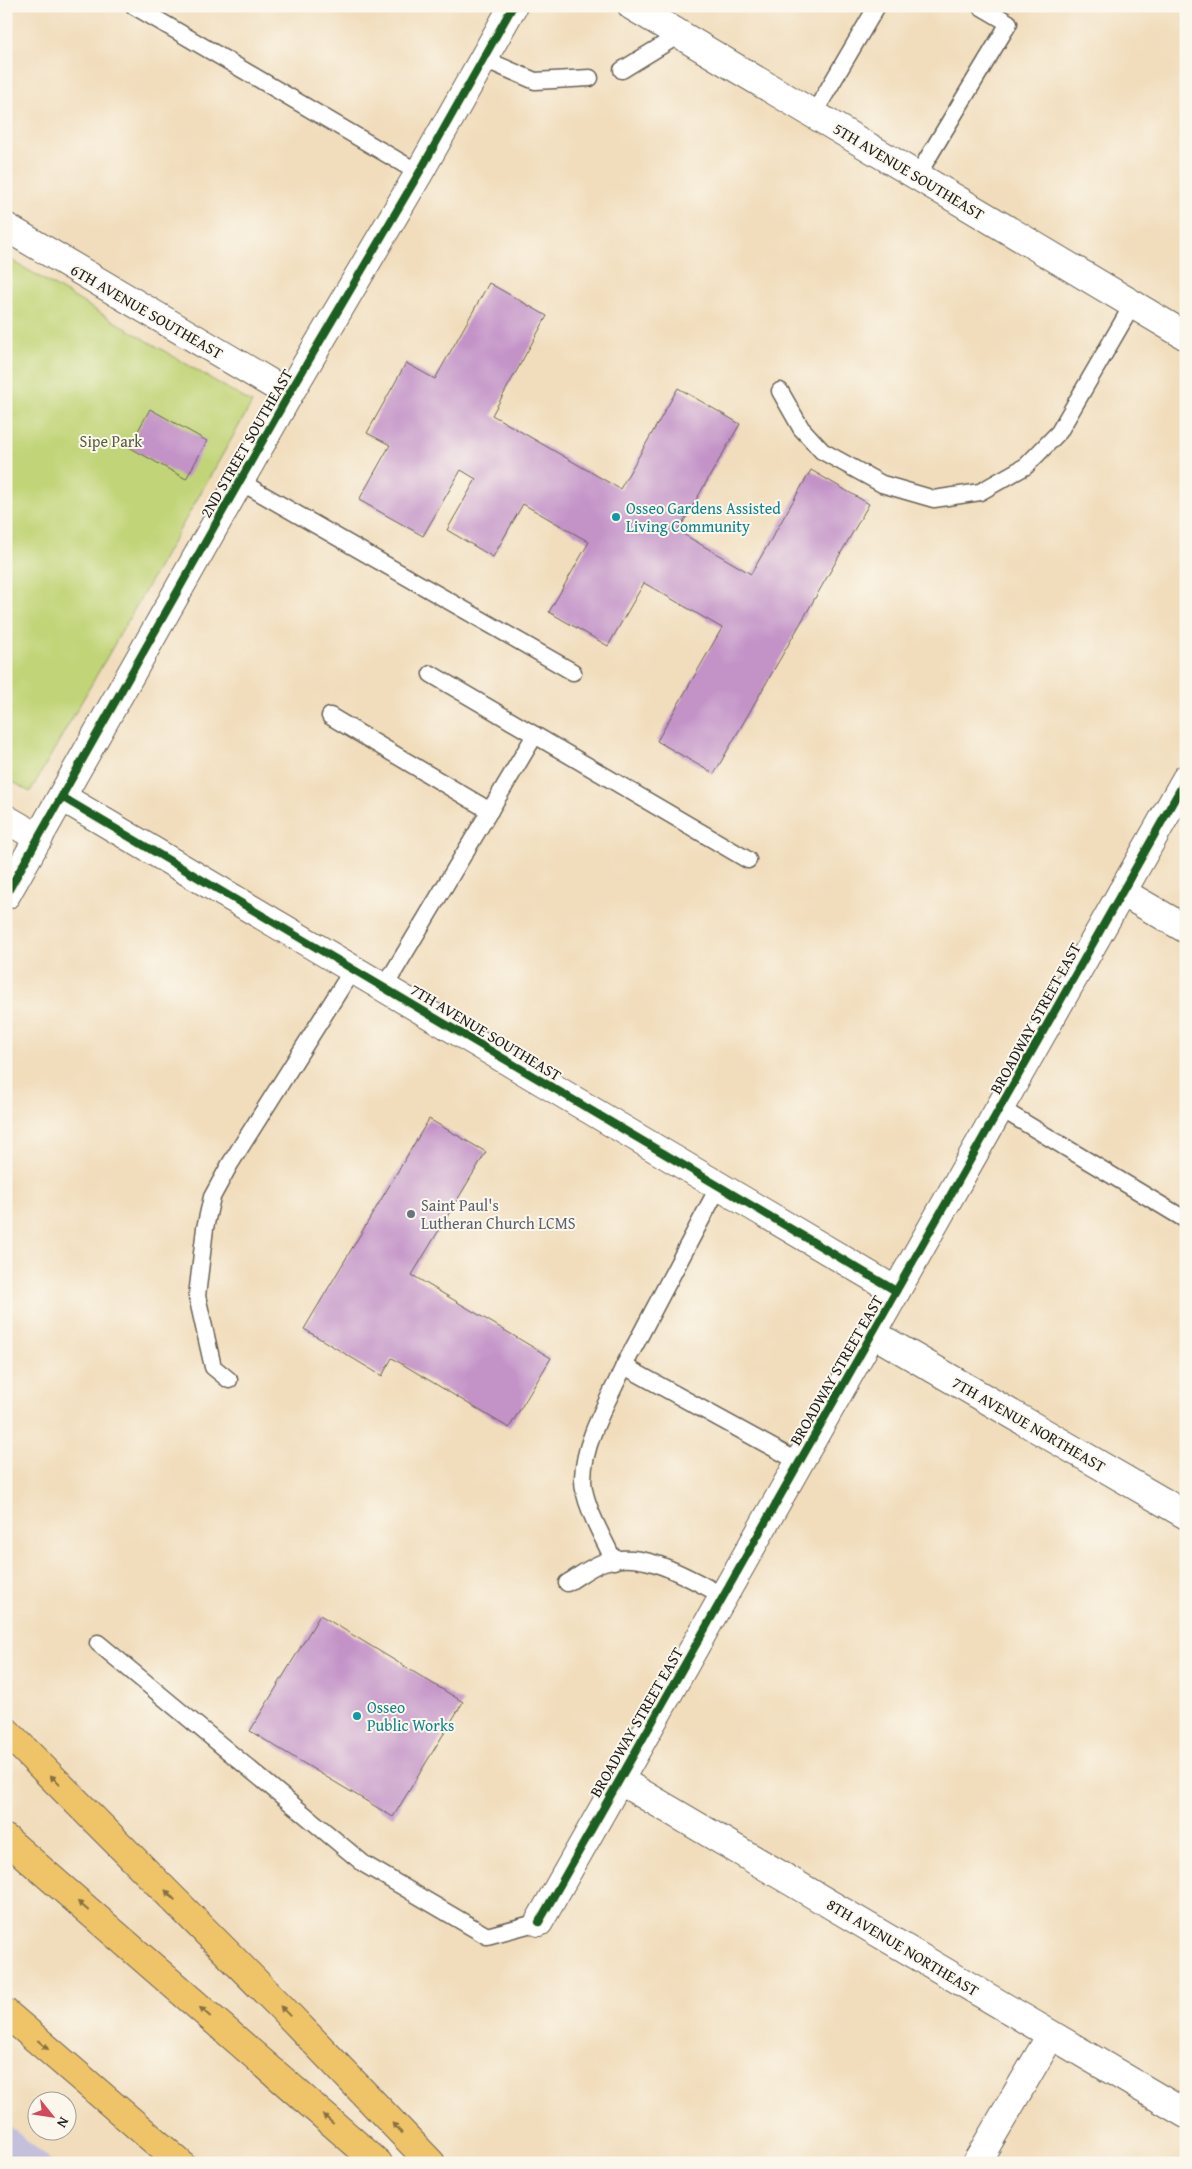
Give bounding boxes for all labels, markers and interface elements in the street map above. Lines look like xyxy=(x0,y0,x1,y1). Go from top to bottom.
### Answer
street label: 5TH AVENUE SOUTHEAST xyxy=(829,116,989,226)
street label: 6TH AVENUE SOUTHEAST xyxy=(66,257,228,365)
street label: 2ND STREET SOUTHEAST xyxy=(194,364,298,522)
park label: Sipe Park xyxy=(80,429,143,453)
place label: Osseo Gardens Assisted Living Community xyxy=(626,496,781,538)
marker: Osseo Gardens Assisted Living Community xyxy=(610,511,622,523)
street label: BROADWAY STREET EAST xyxy=(983,938,1087,1098)
street label: 7TH AVENUE SOUTHEAST xyxy=(406,977,566,1087)
place label: Saint Paul's Lutheran Church LCMS xyxy=(421,1193,576,1235)
marker: Saint Paul's Lutheran Church LCMS xyxy=(405,1208,417,1220)
street label: BROADWAY STREET EAST xyxy=(783,1290,889,1450)
street label: 7TH AVENUE NORTHEAST xyxy=(948,1370,1110,1478)
street label: BROADWAY STREET EAST xyxy=(583,1642,689,1802)
place label: Osseo Public Works xyxy=(367,1695,454,1737)
marker: Osseo Public Works xyxy=(351,1710,363,1722)
one-way arrow xyxy=(49,1775,61,1787)
one-way arrow xyxy=(164,1890,176,1902)
street label: 8TH AVENUE NORTHEAST xyxy=(822,1892,984,2002)
one-way arrow xyxy=(77,1900,90,1911)
one-way arrow xyxy=(279,2005,291,2017)
one-way arrow xyxy=(199,2007,212,2018)
one-way arrow xyxy=(37,2039,49,2051)
north arrow xyxy=(28,2092,78,2142)
text: N xyxy=(52,2113,74,2132)
one-way arrow xyxy=(322,2114,334,2125)
one-way arrow xyxy=(391,2122,403,2134)

